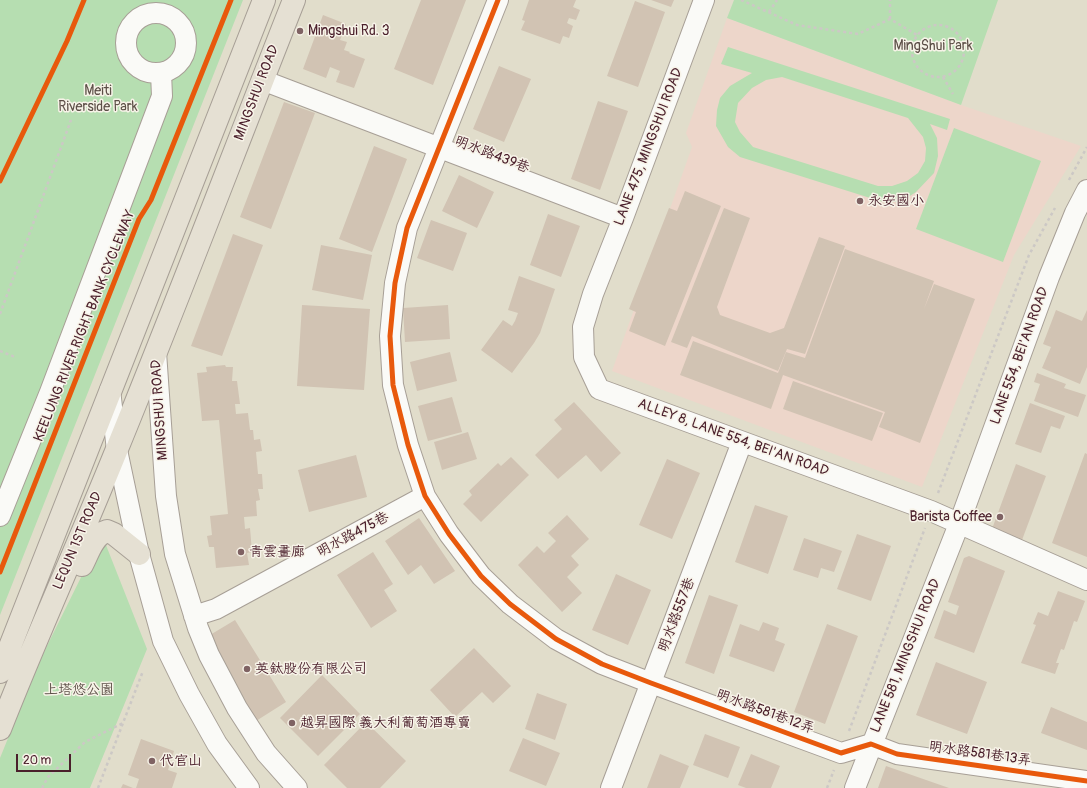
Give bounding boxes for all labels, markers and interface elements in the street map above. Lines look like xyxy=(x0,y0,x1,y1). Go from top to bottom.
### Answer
place label: Mingshui Rd. 3 xyxy=(308,23,390,39)
marker: Mingshui Rd. 3 xyxy=(295,26,305,36)
park label: MingShui Park xyxy=(893,38,973,54)
street label: MINGSHUI ROAD xyxy=(231,43,283,143)
street label: LANE 475, MINGSHUI ROAD xyxy=(611,66,687,228)
park label: Meiti Riverside Park xyxy=(58,83,138,116)
street label: 明水路439巷 xyxy=(452,133,532,177)
place label: 永安國小 xyxy=(868,193,924,209)
marker: 永安國小 xyxy=(855,196,865,206)
street label: KEELUNG RIVER RIGHT BANK CYCLEWAY xyxy=(31,208,139,444)
street label: LANE 554, BEI'AN ROAD xyxy=(987,285,1053,427)
street label: MINGSHUI ROAD xyxy=(148,359,172,461)
street label: ALLEY 8, LANE 554, BEI'AN ROAD xyxy=(635,396,831,480)
street label: LEQUN 1ST ROAD xyxy=(50,489,106,593)
street label: 明水路475巷 xyxy=(314,509,392,561)
place label: Barista Coffee xyxy=(910,509,992,525)
marker: Barista Coffee xyxy=(995,512,1005,522)
place label: 青雲畫廊 xyxy=(249,544,305,560)
marker: 青雲畫廊 xyxy=(236,547,246,557)
street label: 明水路557巷 xyxy=(655,575,699,655)
street label: LANE 581, MINGSHUI ROAD xyxy=(867,577,945,735)
place label: 英鈦股份有限公司 xyxy=(255,661,367,677)
marker: 英鈦股份有限公司 xyxy=(242,664,252,674)
park label: 上塔悠公園 xyxy=(44,682,114,698)
street label: 明水路581巷12弄 xyxy=(714,686,816,738)
place label: 越昇國際 義大利葡萄酒專賣 xyxy=(300,715,471,731)
marker: 越昇國際 義大利葡萄酒專賣 xyxy=(287,718,297,728)
street label: 明水路581巷13弄 xyxy=(928,738,1032,770)
scale bar xyxy=(18,746,73,772)
text: 20 m xyxy=(23,753,51,768)
place label: 代官山 xyxy=(160,753,202,769)
marker: 代官山 xyxy=(147,756,157,766)

